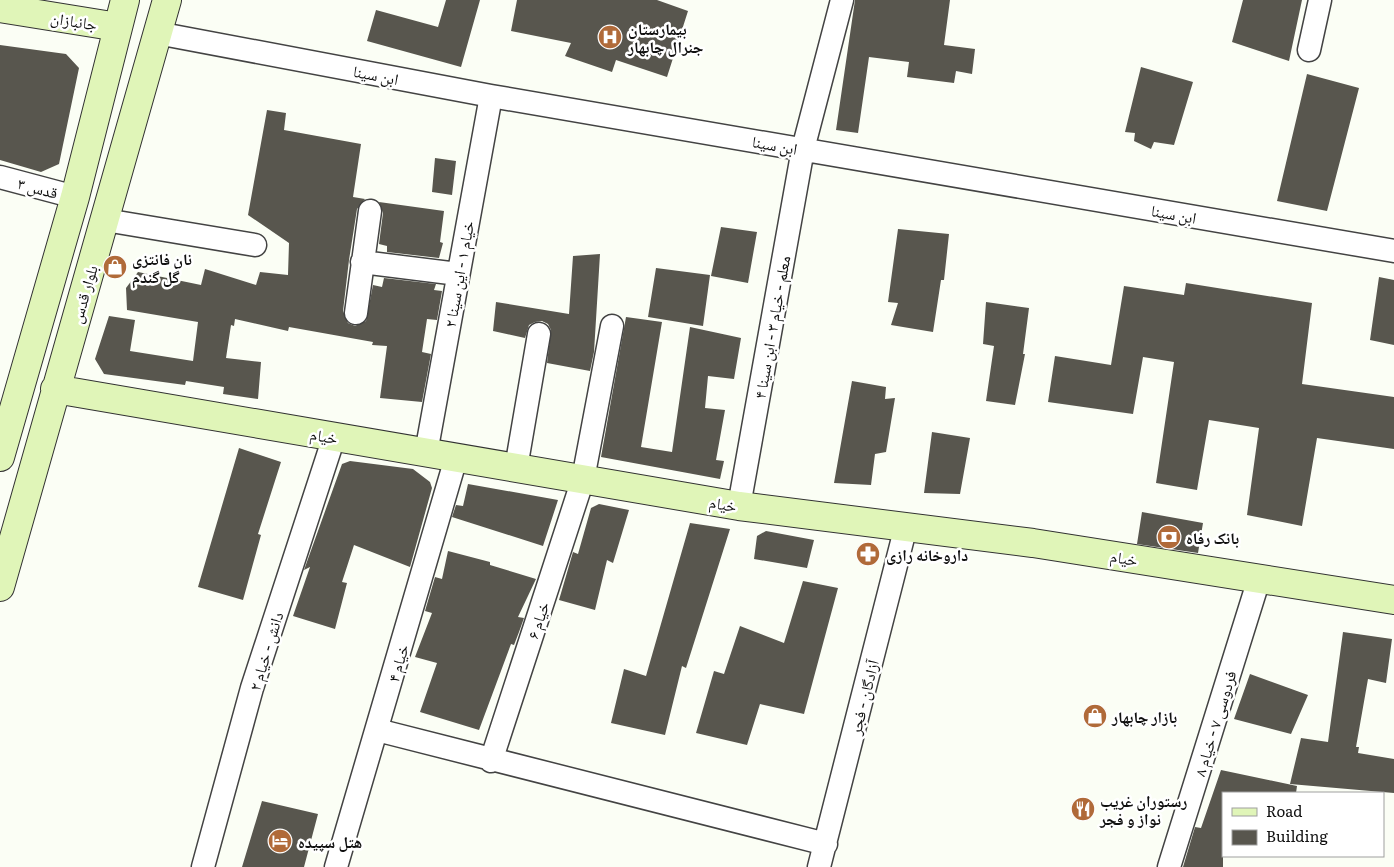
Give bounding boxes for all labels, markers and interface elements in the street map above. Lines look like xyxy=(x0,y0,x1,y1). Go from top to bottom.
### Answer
street label: جانبازان xyxy=(49,4,99,36)
place label: بیمارستان جنرال چابهار xyxy=(627,16,703,58)
hospital icon: بیمارستان جنرال چابهار xyxy=(597,24,623,50)
street label: ابن سینا xyxy=(351,58,401,90)
street label: ابن سینا xyxy=(750,128,800,160)
street label: قدس ۳ xyxy=(15,170,61,204)
street label: ابن سینا xyxy=(1149,197,1199,229)
street label: خیام ۱ - این سینا ۲ xyxy=(437,219,479,329)
place label: نان فانتزی گل گندم xyxy=(132,246,192,289)
shop icon: نان فانتزی گل گندم xyxy=(102,254,128,280)
street label: معلم - خیام ۳ - ابن سینا ۴ xyxy=(747,254,795,400)
street label: بلوار قدس xyxy=(63,262,103,326)
street label: خیام xyxy=(308,421,340,449)
street label: خیام xyxy=(707,489,739,517)
bank icon: بانک رفاه xyxy=(1156,524,1182,550)
place label: بانک رفاه xyxy=(1186,525,1239,549)
pharmacy icon: داروخانه رازی xyxy=(855,541,881,567)
place label: داروخانه رازی xyxy=(886,542,968,566)
street label: خیام xyxy=(1108,543,1140,571)
street label: خیام ۶ xyxy=(520,598,554,642)
street label: دانش - خیام ۲ xyxy=(242,609,288,693)
street label: خیام ۴ xyxy=(380,641,414,685)
street label: آزادگان - فجر xyxy=(842,656,884,738)
street label: فردوسی ۷ - خیام ۸ xyxy=(1187,667,1241,779)
shop icon: بازار چابهار xyxy=(1082,703,1108,729)
place label: بازار چابهار xyxy=(1111,704,1177,728)
place label: رستوران غریب نواز و فجر xyxy=(1099,788,1187,830)
legend xyxy=(1222,792,1384,857)
restaurant icon: رستوران غریب نواز و فجر xyxy=(1070,796,1096,822)
text: Road xyxy=(1266,799,1302,822)
text: Building xyxy=(1266,824,1328,847)
hotel icon: هتل سپیده xyxy=(267,828,293,854)
place label: هتل سپیده xyxy=(298,829,362,853)

